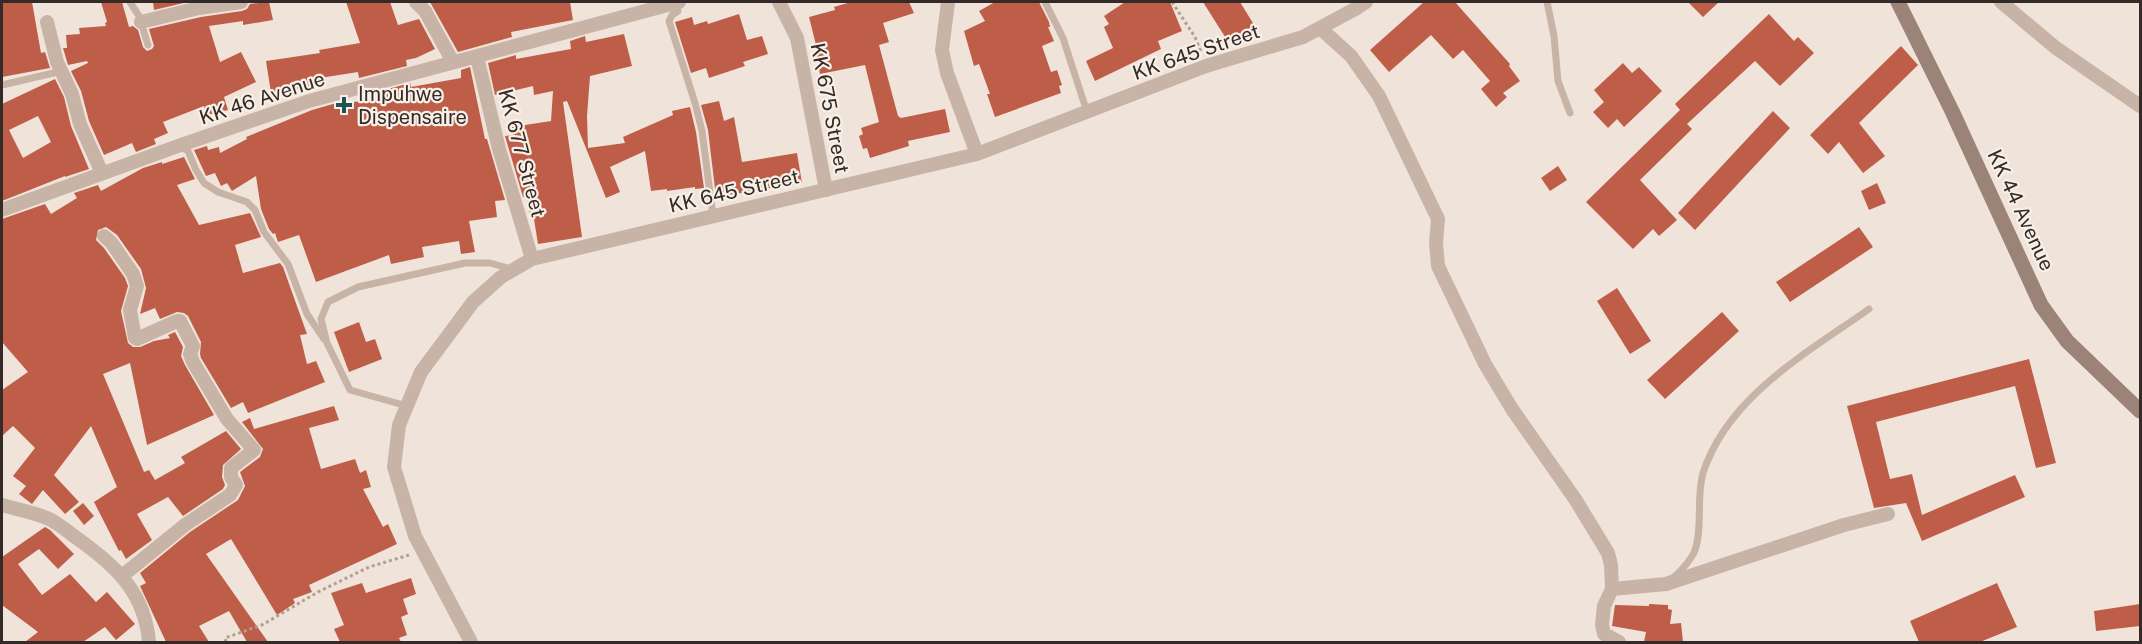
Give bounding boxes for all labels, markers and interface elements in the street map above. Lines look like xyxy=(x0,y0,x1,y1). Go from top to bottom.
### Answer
street label: KK 645 Street xyxy=(1129,19,1263,85)
street label: KK 675 Street xyxy=(806,41,854,175)
street label: KK 46 Avenue xyxy=(196,66,328,130)
place label: Impuhwe Dispensaire xyxy=(358,82,467,129)
street label: KK 677 Street xyxy=(493,86,551,220)
marker: Impuhwe Dispensaire xyxy=(335,96,353,114)
street label: KK 44 Avenue xyxy=(1982,146,2060,274)
street label: KK 645 Street xyxy=(666,164,802,218)

